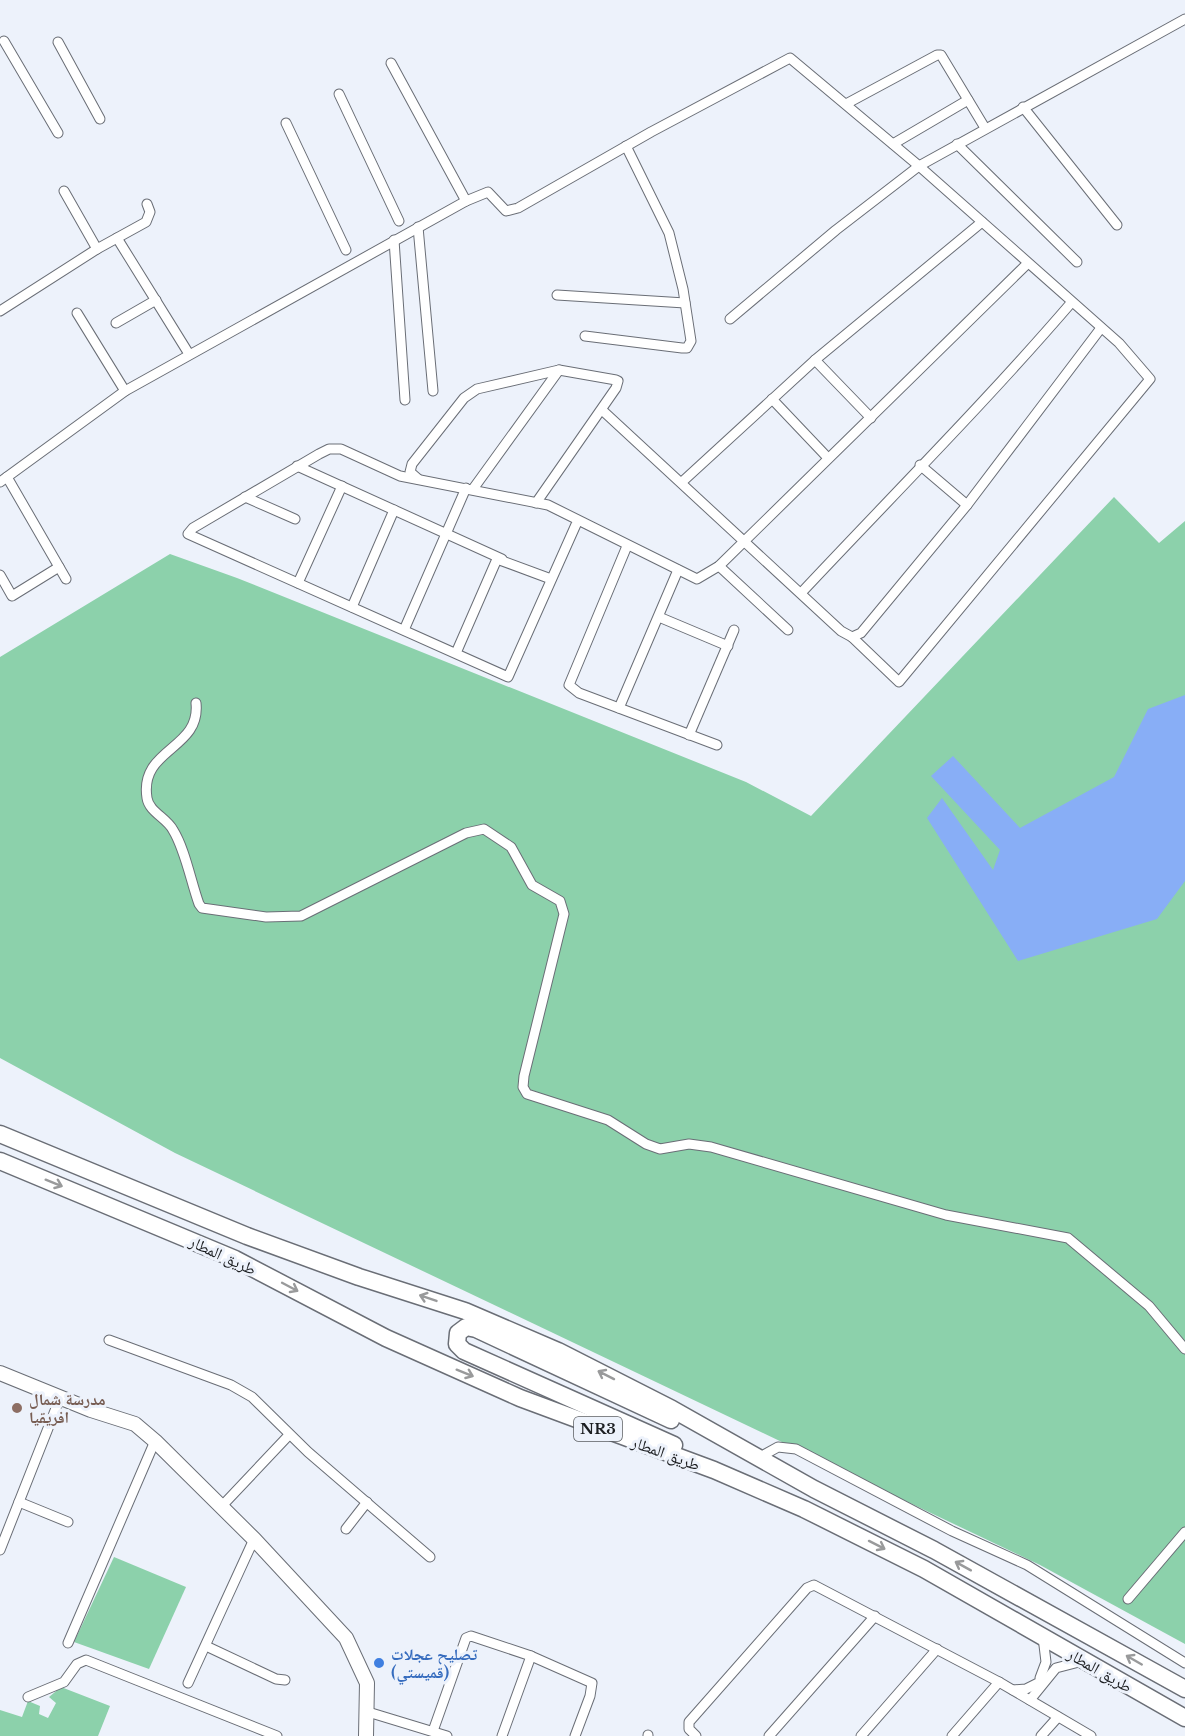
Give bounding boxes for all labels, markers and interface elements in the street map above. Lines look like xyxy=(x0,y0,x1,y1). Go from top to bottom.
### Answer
one-way arrow xyxy=(44,1178,63,1189)
street label: طريق المطار xyxy=(185,1230,260,1280)
one-way arrow xyxy=(281,1282,299,1293)
one-way arrow xyxy=(418,1292,437,1303)
one-way arrow xyxy=(455,1368,474,1379)
one-way arrow xyxy=(598,1369,616,1380)
place label: مدرسة شمال افريقيا xyxy=(29,1389,105,1427)
marker: مدرسة شمال افريقيا xyxy=(10,1401,24,1415)
road number: NR3 xyxy=(574,1417,622,1441)
street label: طريق المطار xyxy=(628,1431,703,1476)
one-way arrow xyxy=(868,1540,886,1552)
one-way arrow xyxy=(955,1560,973,1571)
street label: طريق المطار xyxy=(1063,1643,1136,1697)
place label: تصليح عجلات (قميستي) xyxy=(391,1644,478,1685)
one-way arrow xyxy=(1126,1654,1143,1666)
marker: تصليح عجلات (قميستي) xyxy=(372,1656,386,1670)

